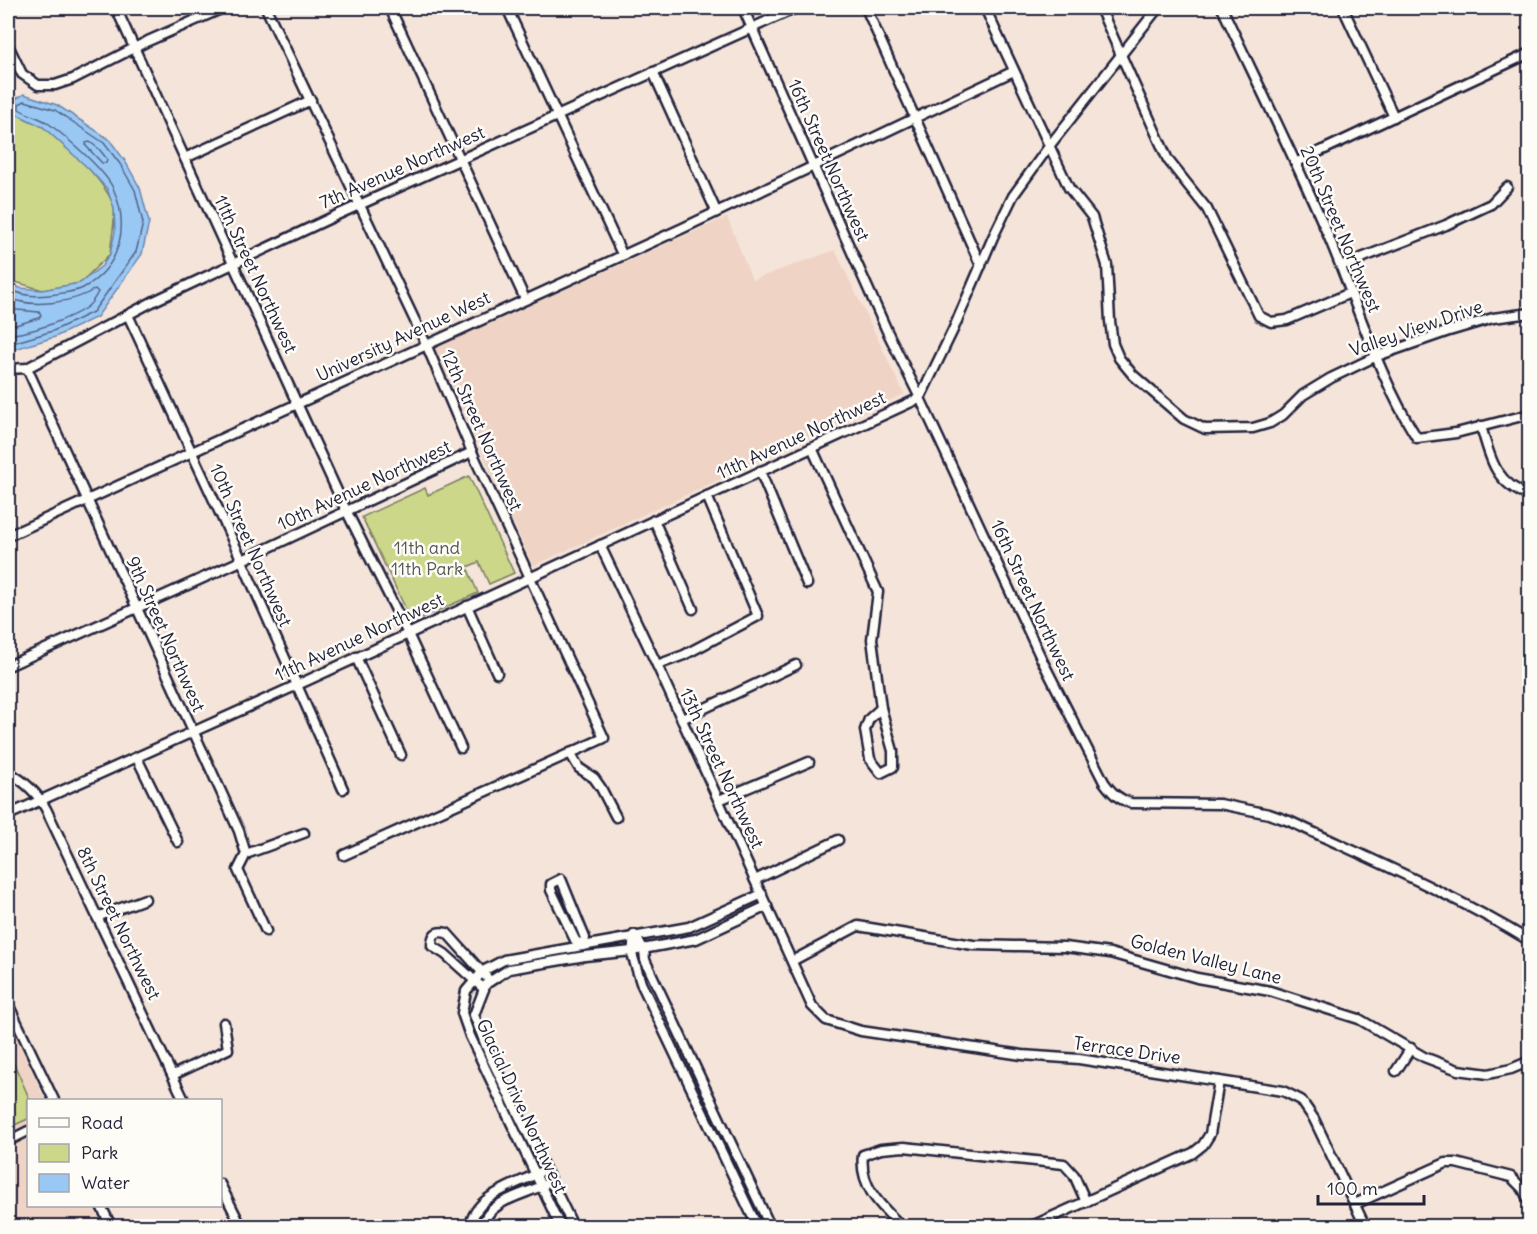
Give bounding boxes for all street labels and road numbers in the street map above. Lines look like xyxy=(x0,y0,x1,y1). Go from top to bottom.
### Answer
street label: 16th Street Northwest xyxy=(783,75,875,245)
street label: 7th Avenue Northwest xyxy=(316,120,488,214)
street label: 20th Street Northwest xyxy=(1295,142,1387,316)
street label: 11th Street Northwest xyxy=(209,191,303,357)
street label: University Avenue West xyxy=(312,286,494,386)
street label: Valley View Drive xyxy=(1347,294,1485,362)
street label: 12th Street Northwest xyxy=(436,346,528,514)
street label: 11th Avenue Northwest xyxy=(713,386,889,484)
street label: 10th Avenue Northwest xyxy=(274,435,454,535)
street label: 10th Street Northwest xyxy=(205,460,297,630)
street label: 16th Street Northwest xyxy=(986,516,1080,684)
street label: 9th Street Northwest xyxy=(121,553,211,715)
street label: 11th Avenue Northwest xyxy=(271,588,447,686)
street label: 13th Street Northwest xyxy=(675,684,769,852)
street label: 8th Street Northwest xyxy=(72,843,166,1003)
street label: Golden Valley Lane xyxy=(1128,929,1284,989)
street label: Glacial Drive Northwest xyxy=(471,1015,573,1197)
street label: Terrace Drive xyxy=(1072,1031,1182,1069)

